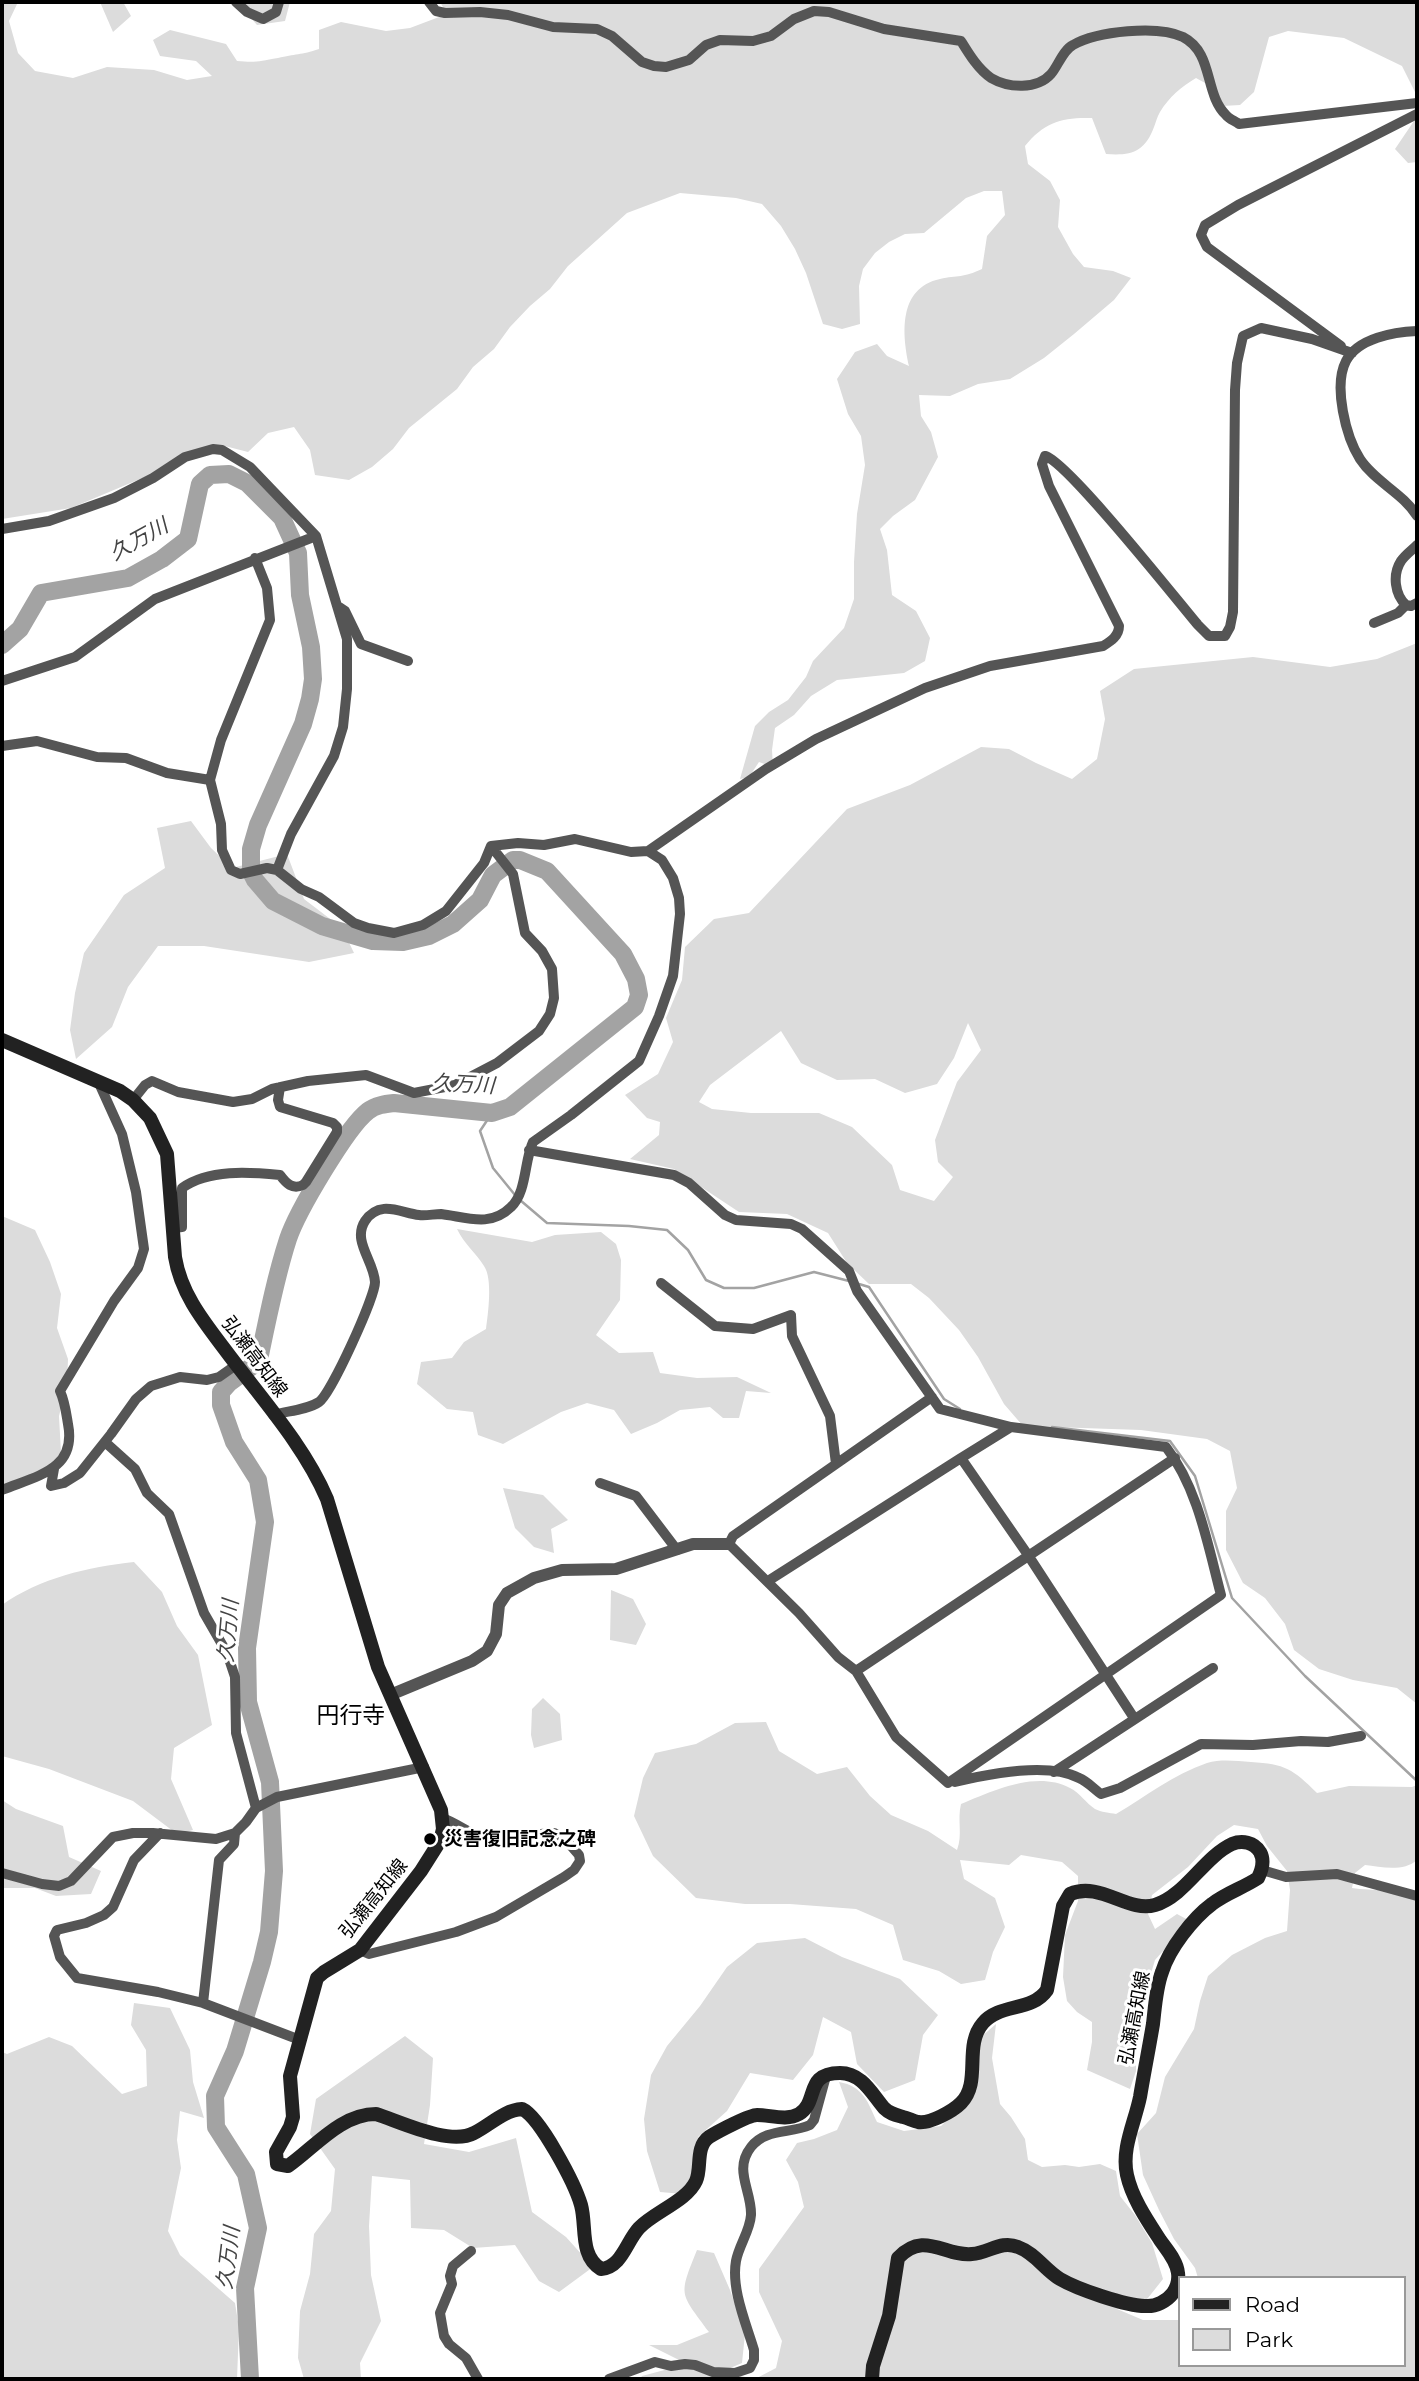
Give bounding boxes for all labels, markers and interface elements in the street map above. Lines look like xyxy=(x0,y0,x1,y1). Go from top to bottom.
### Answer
water label: 久万川 xyxy=(105,514,173,566)
water label: 久万川 xyxy=(431,1071,495,1099)
street label: 弘瀬高知線 xyxy=(216,1312,292,1402)
water label: 久万川 xyxy=(214,1599,244,1663)
district label: 円行寺 xyxy=(317,1702,385,1730)
place label: 災害復旧記念之碑 xyxy=(444,1828,596,1850)
marker: 災害復旧記念之碑 xyxy=(422,1831,438,1847)
street label: 弘瀬高知線 xyxy=(335,1855,413,1943)
street label: 弘瀬高知線 xyxy=(1115,1969,1155,2067)
water label: 久万川 xyxy=(213,2225,245,2291)
legend xyxy=(1178,2276,1405,2367)
text: Road xyxy=(1245,2292,1300,2317)
text: Park xyxy=(1245,2327,1293,2352)

